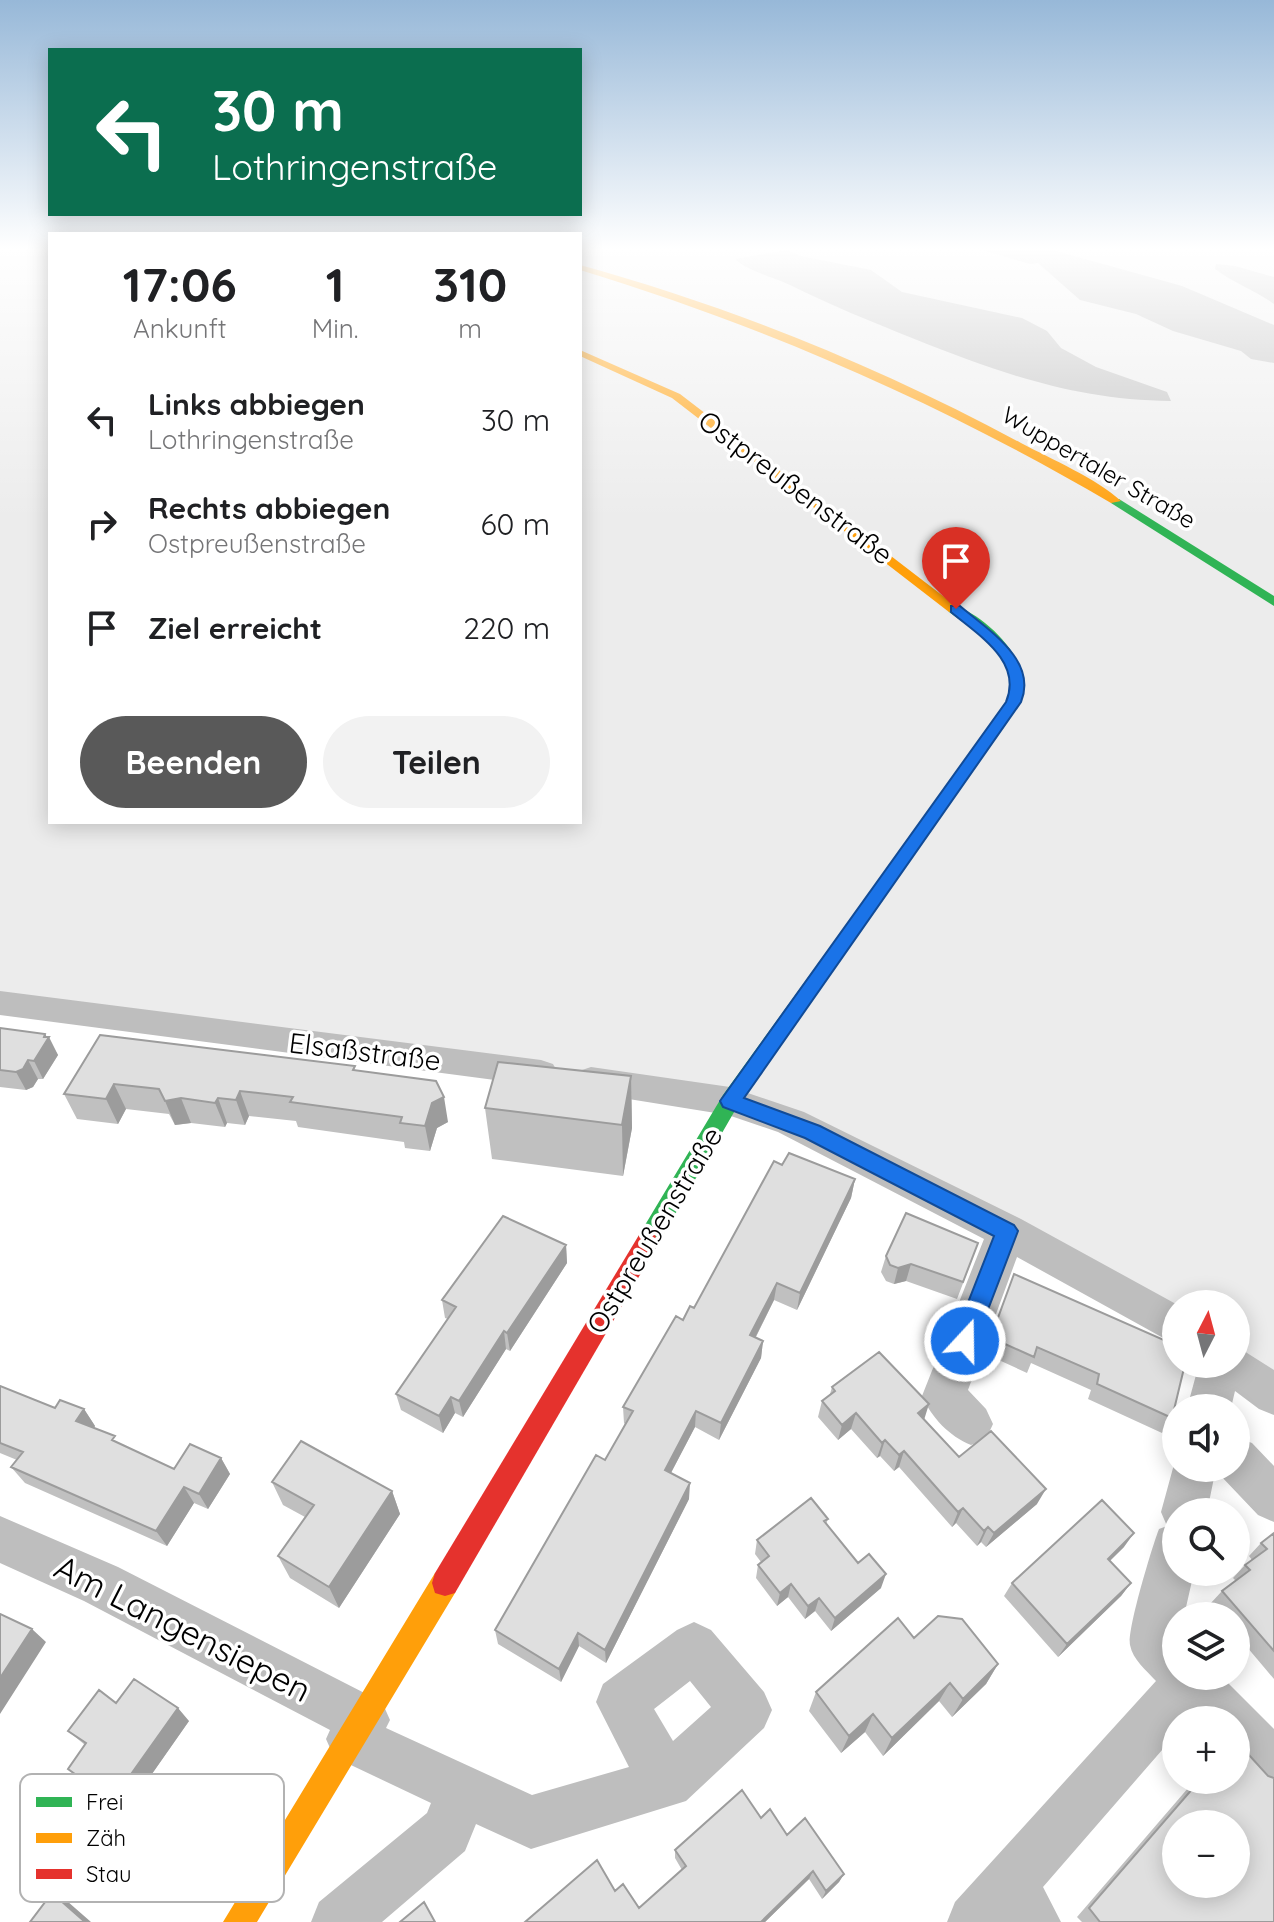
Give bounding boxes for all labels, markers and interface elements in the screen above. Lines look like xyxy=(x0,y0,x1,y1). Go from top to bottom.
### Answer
text: 30 m xyxy=(212,75,344,145)
icon: left xyxy=(80,80,184,184)
text: Lothringenstraße xyxy=(212,144,497,189)
text: 17:06 xyxy=(123,254,237,314)
text: 1 xyxy=(326,254,344,314)
text: 310 xyxy=(433,254,507,314)
text: Ankunft xyxy=(133,312,227,345)
text: Min. xyxy=(312,312,359,345)
text: m xyxy=(458,312,482,345)
text: Links abbiegen xyxy=(148,385,365,423)
icon: left xyxy=(80,398,124,442)
street label: Wuppertaler Straße xyxy=(997,399,1201,535)
text: 30 m xyxy=(481,401,550,439)
street label: Ostpreußenstraße xyxy=(692,402,900,572)
text: Lothringenstraße xyxy=(148,423,354,456)
text: Rechts abbiegen xyxy=(148,489,390,527)
icon: right xyxy=(80,502,124,546)
text: 60 m xyxy=(480,505,550,543)
text: Ostpreußenstraße xyxy=(148,527,366,560)
pin xyxy=(922,527,990,609)
icon: arrive xyxy=(934,539,978,583)
icon: arrive xyxy=(80,606,124,650)
text: Ziel erreicht xyxy=(148,609,322,647)
text: 220 m xyxy=(463,609,550,647)
button: Beenden xyxy=(80,716,307,808)
button: Teilen xyxy=(323,716,550,808)
street label: Elsaßstraße xyxy=(287,1024,443,1078)
street label: Ostpreußenstraße xyxy=(579,1120,729,1340)
north arrow xyxy=(1162,1290,1250,1378)
map controls xyxy=(1162,1290,1250,1898)
position arrow xyxy=(923,1299,1007,1383)
button: sound xyxy=(1162,1394,1250,1482)
button: search xyxy=(1162,1498,1250,1586)
street label: Am Langensiepen xyxy=(48,1545,318,1711)
button: layers xyxy=(1162,1602,1250,1690)
button: + xyxy=(1162,1706,1250,1794)
legend xyxy=(20,1774,284,1902)
text: Frei xyxy=(86,1788,123,1816)
button: − xyxy=(1162,1810,1250,1898)
text: Zäh xyxy=(86,1824,126,1852)
text: Stau xyxy=(86,1860,131,1888)

